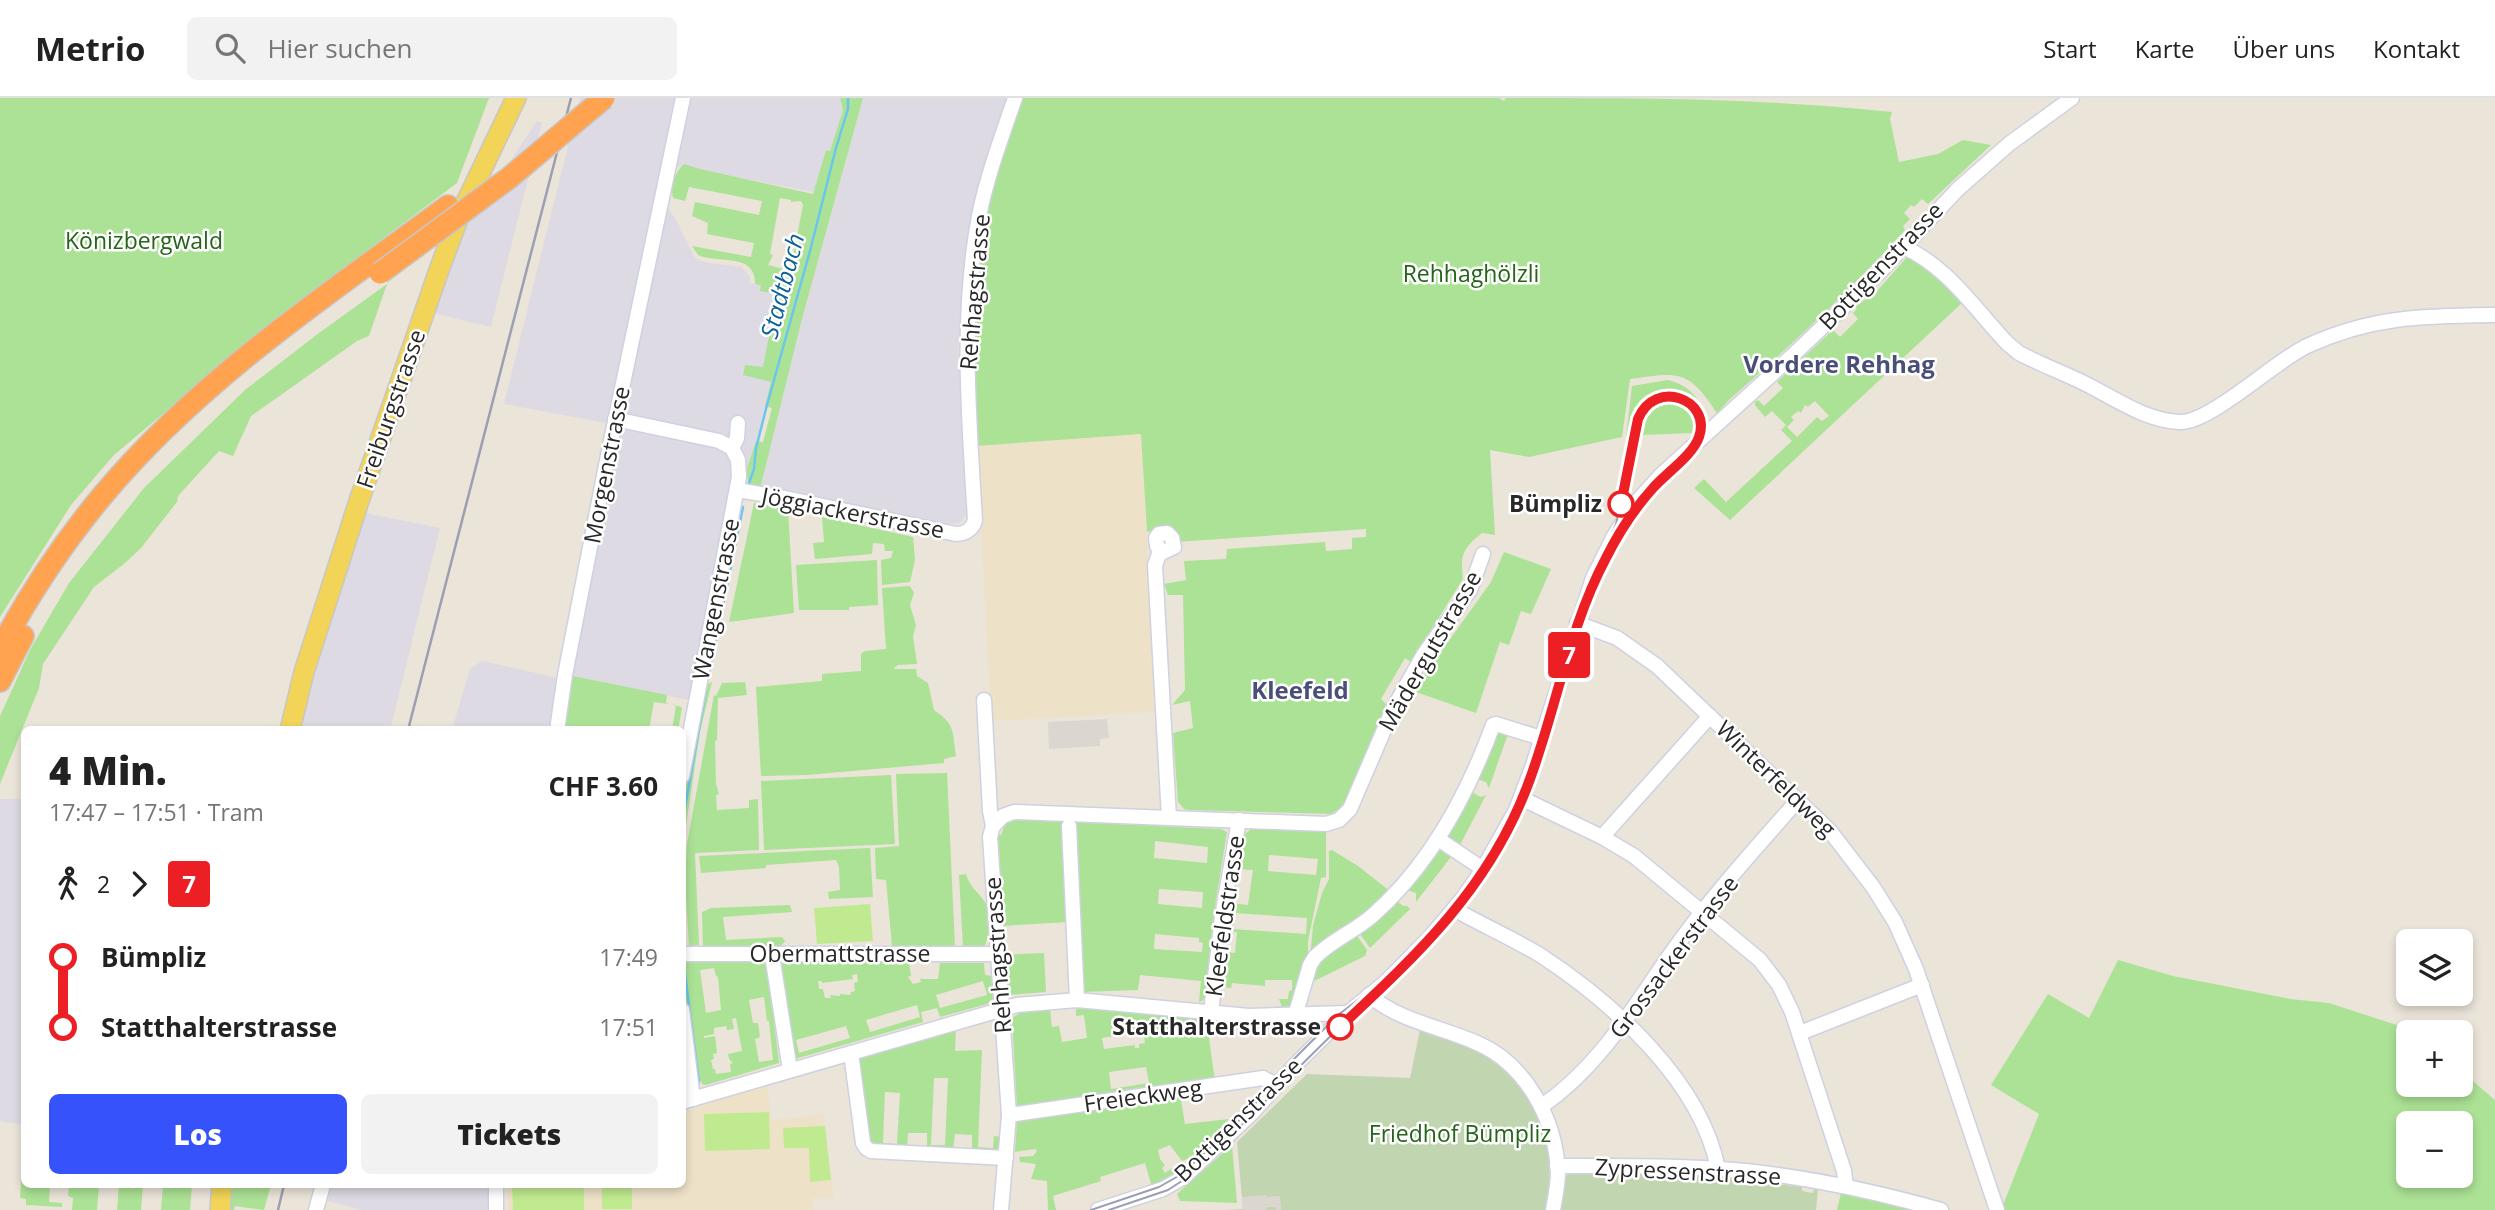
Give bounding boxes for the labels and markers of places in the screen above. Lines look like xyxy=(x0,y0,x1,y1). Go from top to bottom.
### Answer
place label: Bümpliz xyxy=(1509,487,1602,519)
marker: Bümpliz xyxy=(1608,491,1634,517)
place label: Statthalterstrasse xyxy=(1112,1010,1321,1042)
marker: Statthalterstrasse xyxy=(1327,1014,1353,1040)

